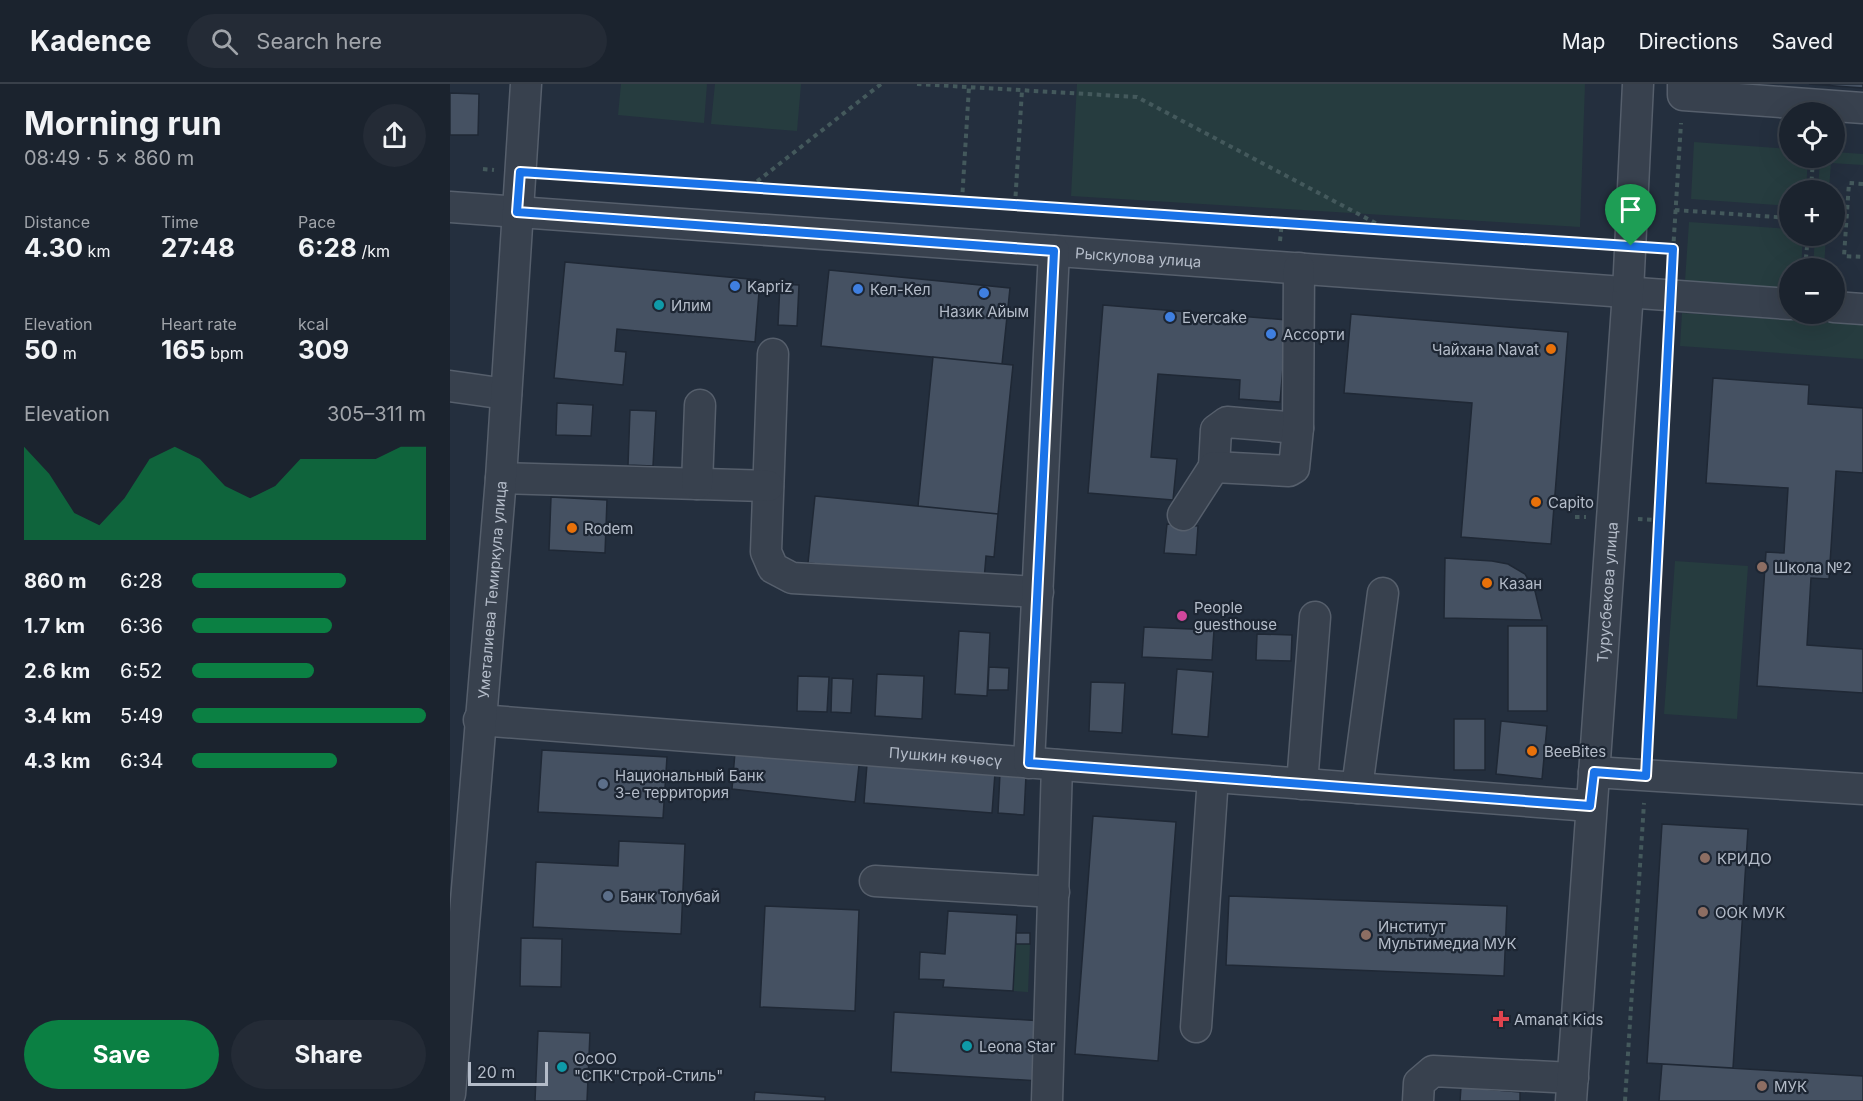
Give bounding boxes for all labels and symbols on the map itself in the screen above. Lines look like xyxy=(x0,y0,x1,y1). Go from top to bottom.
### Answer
pin xyxy=(1605,184,1656,246)
street label: Рыскулова улица xyxy=(1074,243,1202,271)
place label: Kapriz xyxy=(747,277,792,296)
marker: Kapriz xyxy=(728,279,742,293)
place label: Кел-Кел xyxy=(870,280,931,299)
marker: Кел-Кел xyxy=(851,282,865,296)
marker: Назик Айым xyxy=(977,286,991,300)
place label: Илим xyxy=(671,296,711,315)
marker: Илим xyxy=(652,298,666,312)
place label: Назик Айым xyxy=(939,302,1029,321)
place label: Evercake xyxy=(1182,308,1247,327)
marker: Evercake xyxy=(1163,310,1177,324)
place label: Ассорти xyxy=(1283,325,1345,344)
marker: Ассорти xyxy=(1264,327,1278,341)
place label: Чайхана Navat xyxy=(1432,340,1539,359)
marker: Чайхана Navat xyxy=(1544,342,1558,356)
street label: Уметалиева Темиркула улица xyxy=(473,480,510,700)
place label: Capito xyxy=(1548,493,1594,512)
marker: Capito xyxy=(1529,495,1543,509)
place label: Rodem xyxy=(584,519,634,538)
marker: Rodem xyxy=(565,521,579,535)
street label: Турусбекова улица xyxy=(1592,521,1621,663)
place label: Школа №2 xyxy=(1774,558,1852,577)
marker: Школа №2 xyxy=(1755,560,1769,574)
place label: Казан xyxy=(1499,574,1542,593)
marker: Казан xyxy=(1480,576,1494,590)
place label: People guesthouse xyxy=(1194,598,1277,634)
marker: People guesthouse xyxy=(1175,609,1189,623)
street label: Пушкин көчөсү xyxy=(888,742,1003,770)
place label: BeeBites xyxy=(1544,742,1606,761)
marker: BeeBites xyxy=(1525,744,1539,758)
place label: Национальный Банк 3-е территория xyxy=(615,766,764,802)
marker: Национальный Банк 3-е территория xyxy=(596,777,610,791)
place label: КРИДО xyxy=(1717,849,1772,868)
marker: КРИДО xyxy=(1698,851,1712,865)
place label: Банк Толубай xyxy=(620,887,720,906)
marker: Банк Толубай xyxy=(601,889,615,903)
place label: ООК МУК xyxy=(1715,903,1785,922)
marker: ООК МУК xyxy=(1696,905,1710,919)
place label: Институт Мультимедиа МУК xyxy=(1378,917,1516,953)
marker: Институт Мультимедиа МУК xyxy=(1359,928,1373,942)
marker: Amanat Kids xyxy=(1492,1010,1510,1028)
place label: Amanat Kids xyxy=(1514,1010,1603,1029)
place label: Leona Star xyxy=(979,1037,1056,1056)
marker: Leona Star xyxy=(960,1039,974,1053)
place label: ОсОО "СПК"Строй-Стиль" xyxy=(574,1049,723,1085)
scale bar xyxy=(468,1059,548,1086)
marker: ОсОО "СПК"Строй-Стиль" xyxy=(555,1060,569,1074)
place label: МУК xyxy=(1774,1077,1807,1096)
marker: МУК xyxy=(1755,1079,1769,1093)

